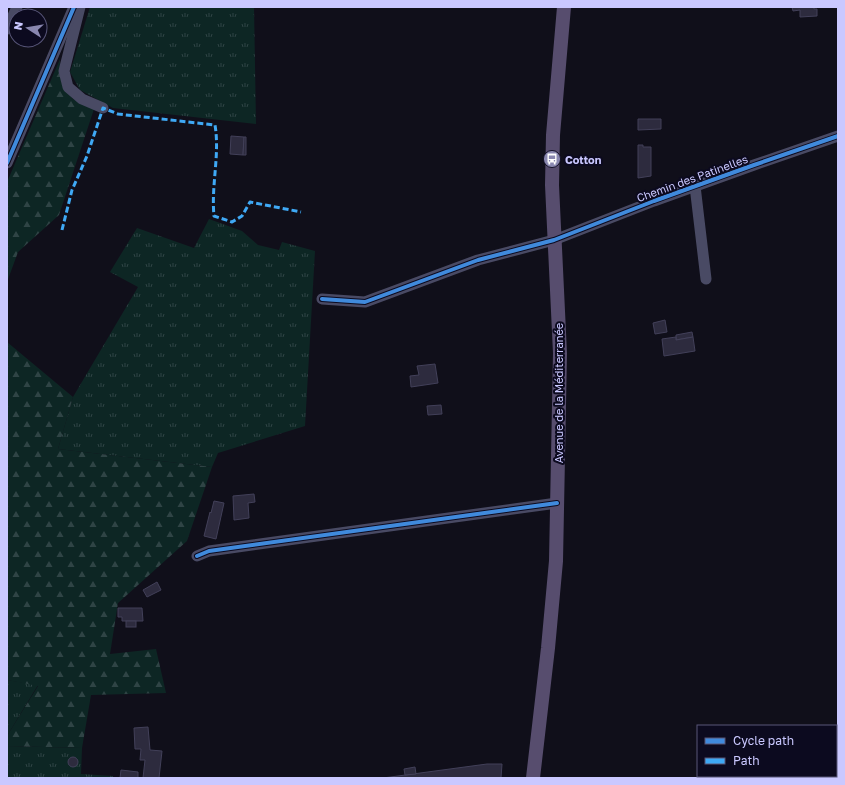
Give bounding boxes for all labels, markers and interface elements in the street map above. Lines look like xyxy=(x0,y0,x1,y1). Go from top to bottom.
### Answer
north arrow xyxy=(8,8,48,48)
text: N xyxy=(11,20,25,31)
bus stop icon: Cotton xyxy=(542,149,562,169)
street label: Chemin des Patinelles xyxy=(635,152,750,204)
place label: Cotton xyxy=(565,153,602,166)
street label: Avenue de la Méditerranée xyxy=(552,323,565,463)
legend xyxy=(697,725,837,777)
text: Cycle path xyxy=(733,733,794,748)
text: Path xyxy=(733,753,760,768)

